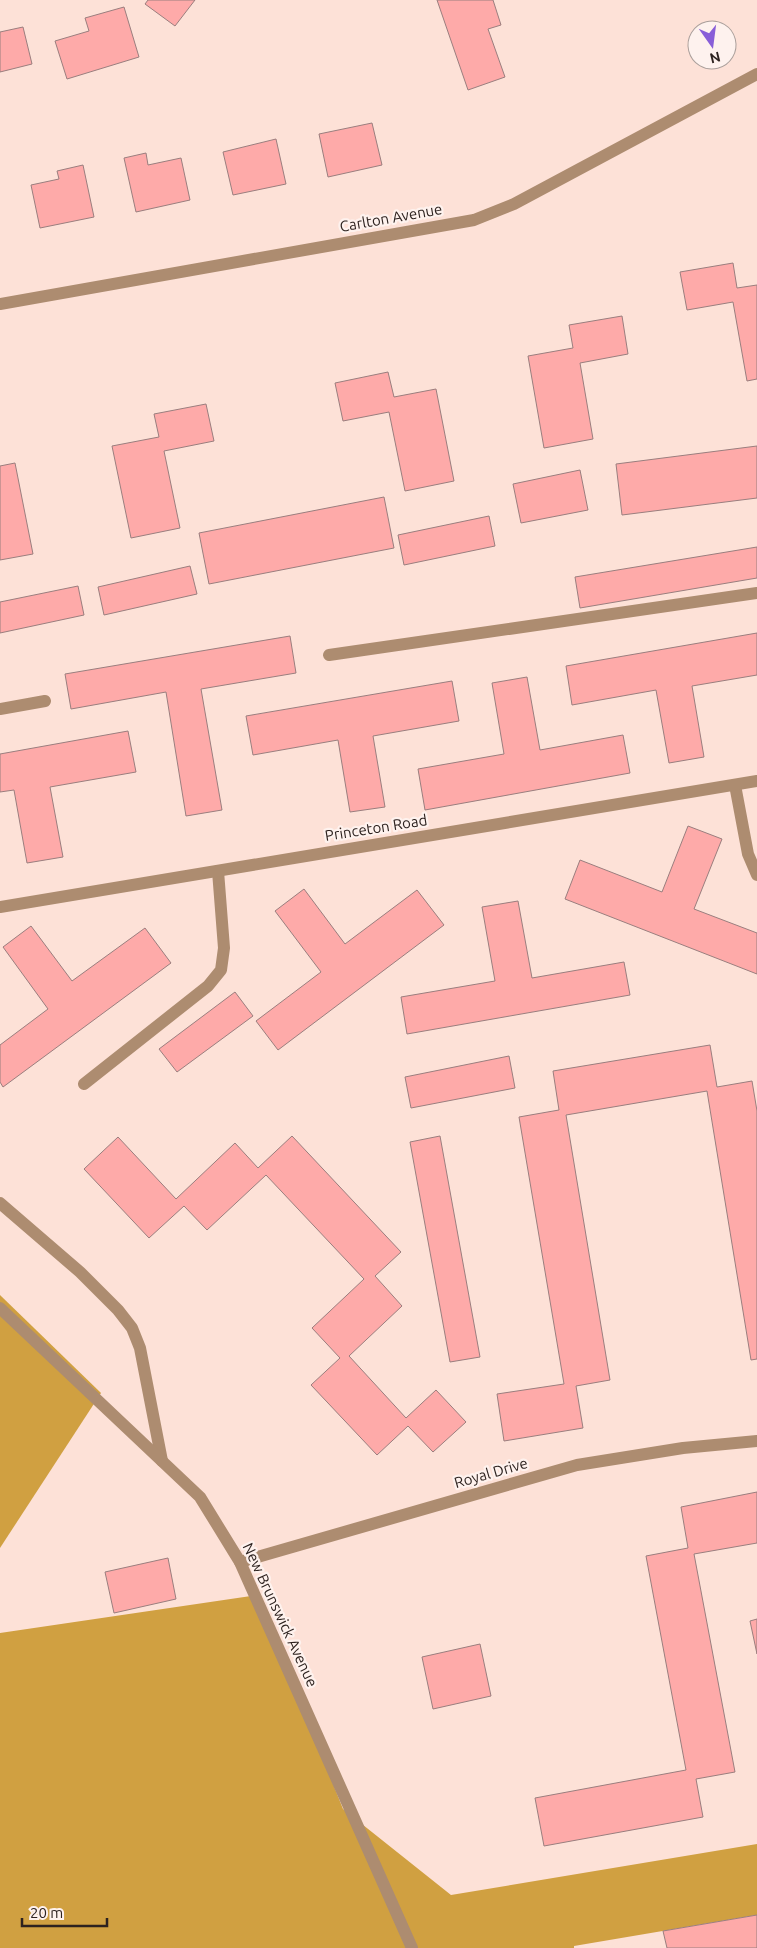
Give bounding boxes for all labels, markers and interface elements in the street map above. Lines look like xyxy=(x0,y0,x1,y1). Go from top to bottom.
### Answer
north arrow xyxy=(687,20,737,70)
text: N xyxy=(708,49,722,67)
street label: Carlton Avenue xyxy=(338,200,443,235)
street label: Princeton Road xyxy=(324,811,428,844)
street label: Royal Drive xyxy=(452,1454,530,1491)
street label: New Brunswick Avenue xyxy=(240,1540,321,1689)
scale bar xyxy=(22,1896,108,1928)
text: 20 m xyxy=(30,1904,63,1921)

